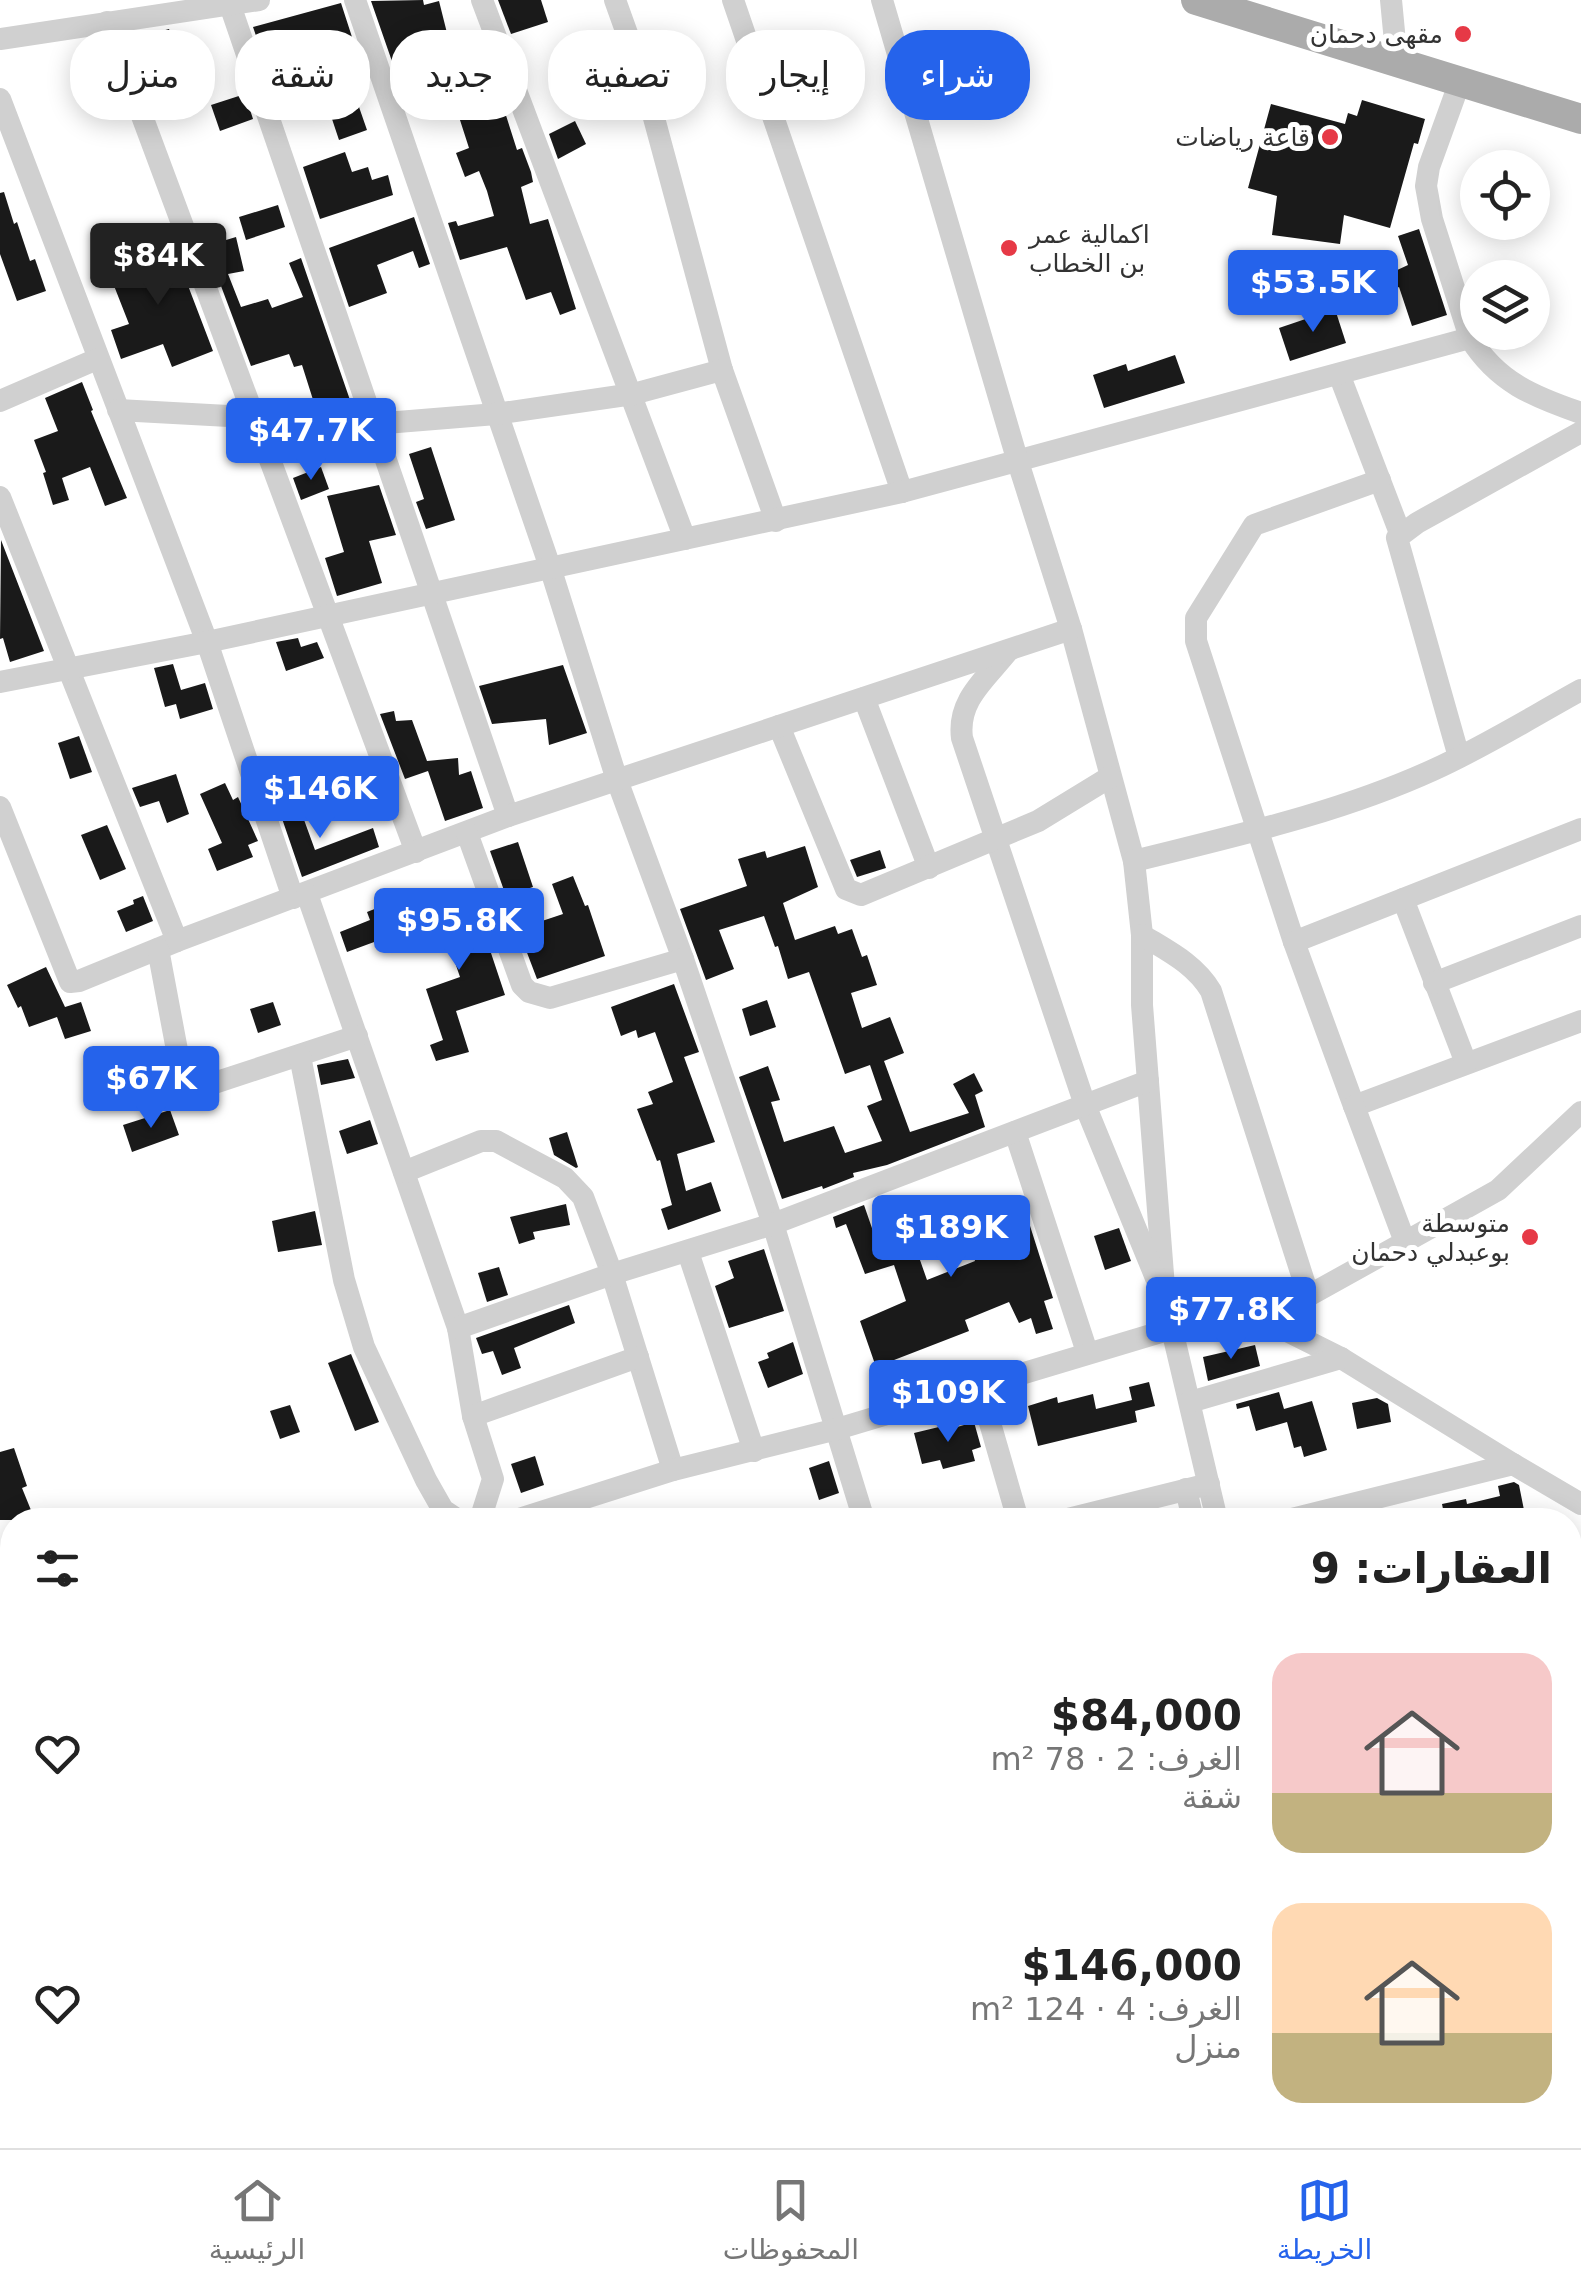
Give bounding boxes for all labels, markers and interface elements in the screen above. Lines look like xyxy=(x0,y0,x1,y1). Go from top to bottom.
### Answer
place label: مقهى دحمان xyxy=(1310,20,1443,50)
marker: مقهى دحمان xyxy=(1452,23,1474,45)
chip: منزل xyxy=(70,30,215,120)
chip: شقة xyxy=(235,30,370,120)
chip: جديد xyxy=(390,30,528,120)
chip: تصفية xyxy=(548,30,706,120)
chip: إيجار xyxy=(726,30,865,120)
chip: شراء xyxy=(885,30,1030,120)
place label: قاعة رياضات xyxy=(1175,123,1310,152)
marker: قاعة رياضات xyxy=(1319,126,1341,148)
map controls xyxy=(1460,150,1550,350)
button: locate xyxy=(1460,150,1550,240)
place label: اكمالية عمر بن الخطاب xyxy=(1027,220,1150,278)
pin: $84K xyxy=(99,223,217,308)
text: $84K xyxy=(112,236,204,274)
marker: اكمالية عمر بن الخطاب xyxy=(998,237,1020,259)
pin: $53.5K xyxy=(1232,250,1394,335)
button: layers xyxy=(1460,260,1550,350)
text: $53.5K xyxy=(1250,263,1376,301)
pin: $47.7K xyxy=(230,398,392,483)
text: $47.7K xyxy=(248,411,374,449)
pin: $146K xyxy=(250,756,390,841)
text: $146K xyxy=(263,769,377,807)
pin: $95.8K xyxy=(378,888,540,973)
text: $95.8K xyxy=(396,901,522,939)
pin: $67K xyxy=(92,1046,210,1131)
text: $67K xyxy=(105,1059,197,1097)
pin: $189K xyxy=(881,1195,1021,1280)
text: $189K xyxy=(894,1208,1008,1246)
place label: متوسطة بوعبدلي دحمان xyxy=(1351,1209,1510,1267)
marker: متوسطة بوعبدلي دحمان xyxy=(1519,1226,1541,1248)
pin: $77.8K xyxy=(1150,1277,1312,1362)
text: $77.8K xyxy=(1168,1290,1294,1328)
pin: $109K xyxy=(878,1360,1018,1445)
text: $109K xyxy=(891,1373,1005,1411)
icon: filters xyxy=(30,1541,85,1596)
text: العقارات: 9 xyxy=(1311,1544,1552,1593)
text: $84,000 xyxy=(1051,1691,1242,1740)
icon: home xyxy=(1352,1693,1472,1813)
icon: heart xyxy=(30,1726,85,1781)
text: الغرف: 2 · 78 m² xyxy=(990,1740,1242,1778)
text: شقة xyxy=(1182,1778,1242,1816)
text: $146,000 xyxy=(1021,1941,1242,1990)
icon: home xyxy=(1352,1943,1472,2063)
icon: heart xyxy=(30,1976,85,2031)
text: الغرف: 4 · 124 m² xyxy=(970,1990,1242,2028)
text: منزل xyxy=(1174,2028,1242,2066)
tab: الرئيسية xyxy=(209,2173,305,2266)
tab: المحفوظات xyxy=(723,2173,859,2266)
tab: الخريطة xyxy=(1277,2173,1372,2266)

